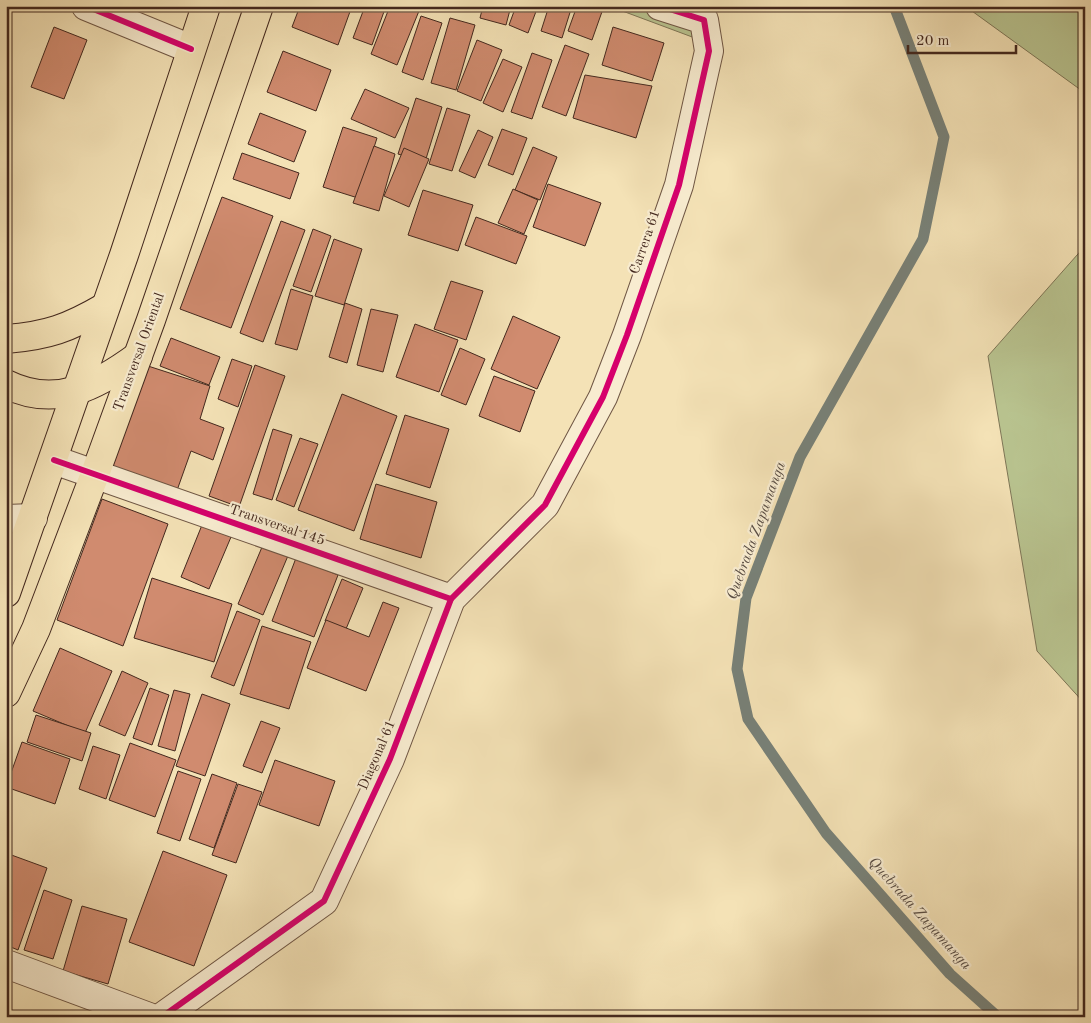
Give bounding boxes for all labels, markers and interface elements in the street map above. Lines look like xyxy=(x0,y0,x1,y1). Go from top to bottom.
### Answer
scale bar xyxy=(908,22,1016,54)
text: 20 m xyxy=(916,34,950,49)
street label: Carrera 61 xyxy=(627,208,663,276)
street label: Transversal Oriental xyxy=(111,291,167,413)
water label: Quebrada Zapamanga xyxy=(725,460,789,602)
street label: Transversal 145 xyxy=(227,502,327,548)
street label: Diagonal 61 xyxy=(356,718,398,792)
water label: Quebrada Zapamanga xyxy=(865,855,973,973)

